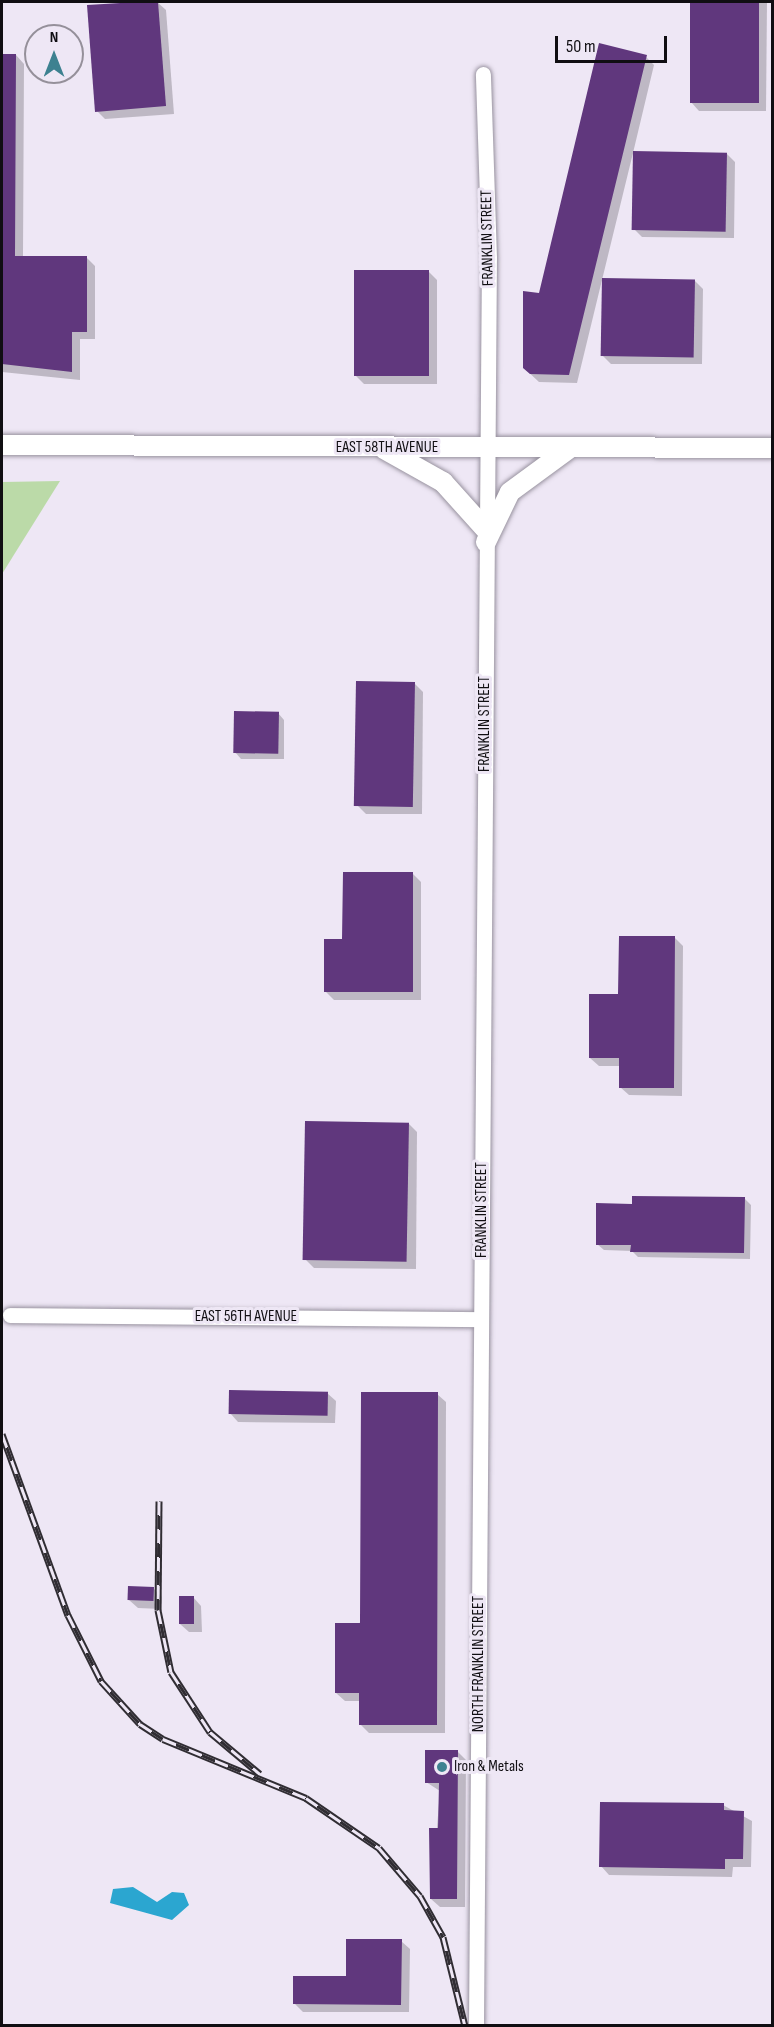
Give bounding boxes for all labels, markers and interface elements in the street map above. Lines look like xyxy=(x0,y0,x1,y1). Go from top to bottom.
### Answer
north arrow xyxy=(24,24,84,84)
scale bar xyxy=(558,24,670,62)
text: N xyxy=(50,28,58,47)
text: 50 m xyxy=(566,36,596,57)
street label: FRANKLIN STREET xyxy=(478,190,498,286)
street label: EAST 58TH AVENUE xyxy=(336,438,438,458)
street label: FRANKLIN STREET xyxy=(475,676,495,772)
street label: FRANKLIN STREET xyxy=(472,1162,492,1258)
street label: EAST 56TH AVENUE xyxy=(195,1307,297,1327)
street label: NORTH FRANKLIN STREET xyxy=(469,1596,489,1732)
place label: Iron & Metals xyxy=(454,1757,524,1777)
marker: Iron & Metals xyxy=(435,1760,449,1774)

